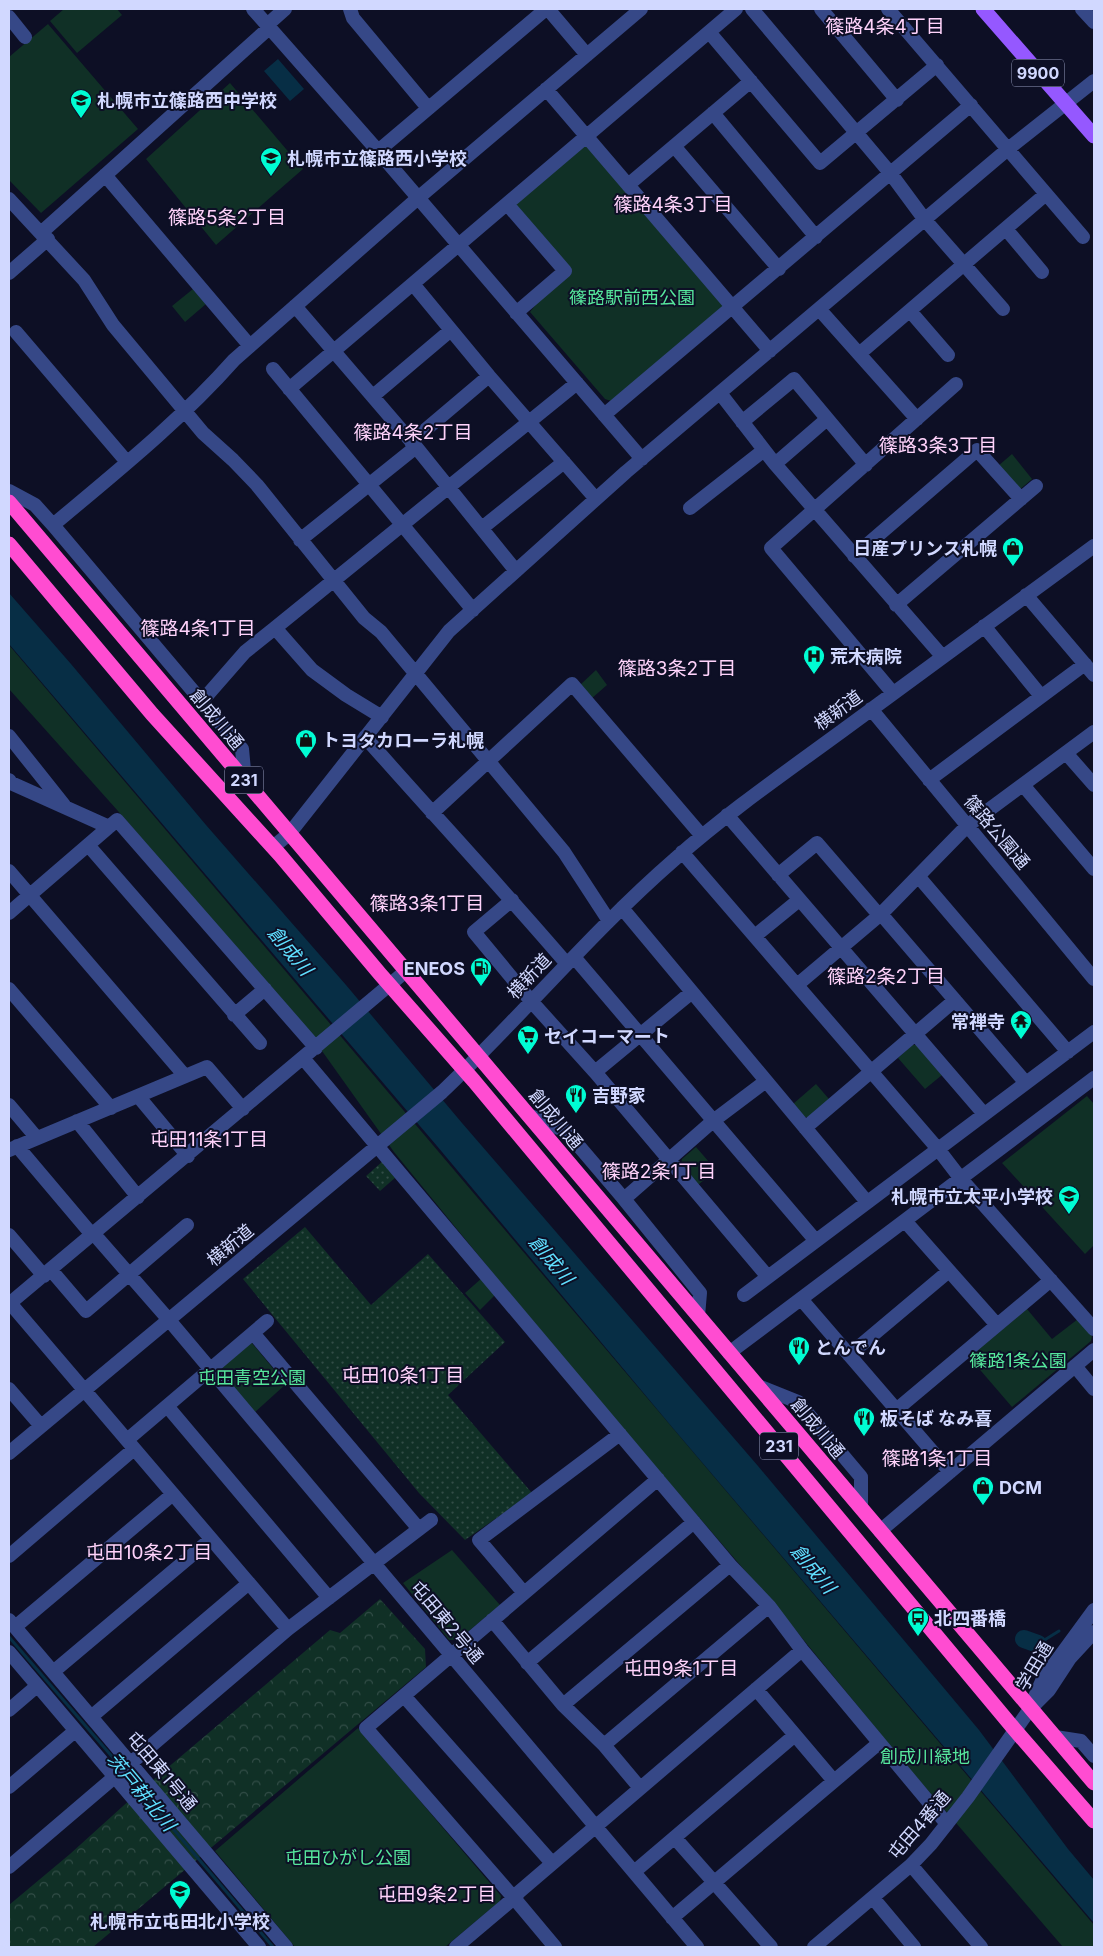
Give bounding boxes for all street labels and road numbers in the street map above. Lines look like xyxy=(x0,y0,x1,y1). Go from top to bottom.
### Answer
road number: 9900 xyxy=(1012,59,1064,86)
street label: 創成川通 xyxy=(186,685,248,753)
street label: 横新道 xyxy=(810,686,866,734)
road number: 231 xyxy=(225,766,263,794)
street label: 篠路公園通 xyxy=(960,791,1034,873)
street label: 横新道 xyxy=(503,949,555,1003)
street label: 創成川通 xyxy=(525,1085,587,1153)
street label: 横新道 xyxy=(203,1220,257,1270)
street label: 創成川通 xyxy=(787,1394,849,1462)
road number: 231 xyxy=(760,1432,798,1460)
street label: 屯田東2号通 xyxy=(407,1577,487,1667)
street label: 学田通 xyxy=(1011,1637,1057,1695)
street label: 屯田東1号通 xyxy=(123,1727,201,1815)
street label: 屯田4番通 xyxy=(884,1787,954,1863)

